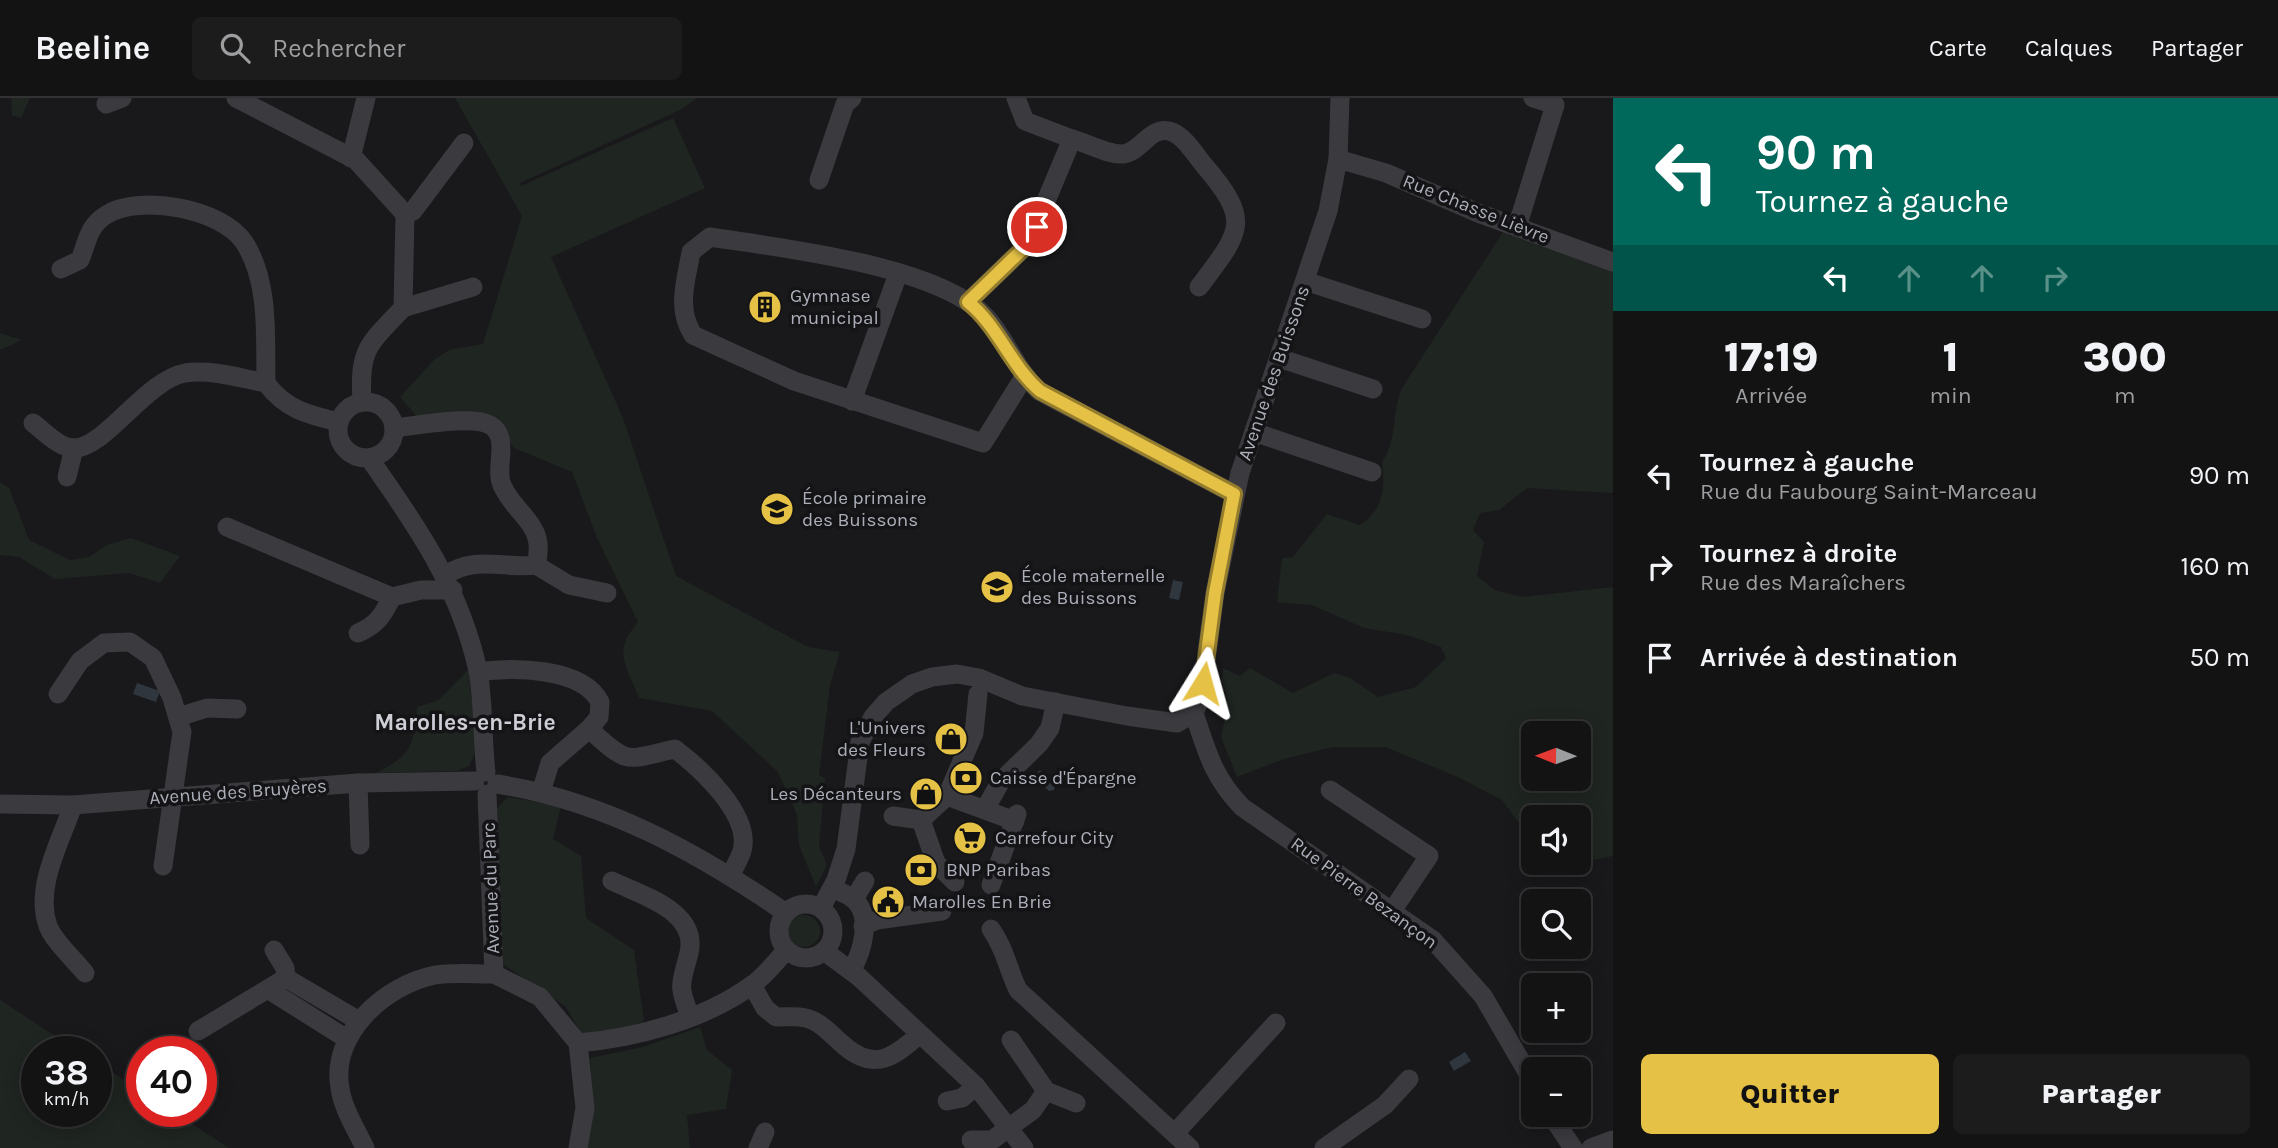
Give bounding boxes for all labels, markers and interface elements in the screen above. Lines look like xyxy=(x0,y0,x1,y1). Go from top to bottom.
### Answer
search box xyxy=(192,17,682,80)
text: Beeline xyxy=(35,29,150,67)
icon: search xyxy=(216,29,254,67)
text: Rechercher xyxy=(272,33,405,64)
text: Carte xyxy=(1929,34,1987,62)
text: Calques xyxy=(2025,34,2113,62)
text: Partager xyxy=(2151,34,2243,62)
text: 90 m xyxy=(1756,124,1876,181)
icon: left xyxy=(1641,126,1732,217)
street label: Rue Chasse Lièvre xyxy=(1400,170,1552,248)
text: Tournez à gauche xyxy=(1756,183,2009,220)
pin xyxy=(1007,197,1067,257)
icon: arrive xyxy=(1018,208,1056,246)
icon: left xyxy=(1817,259,1855,297)
icon: ahead xyxy=(1890,259,1928,297)
icon: ahead xyxy=(1963,259,2001,297)
icon: right xyxy=(2036,259,2074,297)
street label: Avenue des Buissons xyxy=(1234,283,1314,463)
place label: Gymnase municipal xyxy=(790,285,879,329)
building icon: Gymnase municipal xyxy=(746,288,784,326)
text: 17:19 xyxy=(1724,332,1818,382)
text: 1 xyxy=(1943,332,1959,382)
text: 300 xyxy=(2083,332,2167,382)
text: Arrivée xyxy=(1735,382,1807,409)
text: min xyxy=(1930,382,1972,409)
text: m xyxy=(2114,382,2136,409)
text: Tournez à gauche xyxy=(1700,447,1914,478)
icon: left xyxy=(1641,457,1679,495)
text: 90 m xyxy=(2189,460,2250,491)
text: Rue du Faubourg Saint-Marceau xyxy=(1700,478,2038,505)
place label: École primaire des Buissons xyxy=(802,486,927,531)
school or university icon: École primaire des Buissons xyxy=(758,490,796,528)
text: Tournez à droite xyxy=(1700,538,1897,569)
icon: right xyxy=(1641,548,1679,586)
text: 160 m xyxy=(2181,551,2250,582)
place label: École maternelle des Buissons xyxy=(1021,564,1165,609)
school or university icon: École maternelle des Buissons xyxy=(978,568,1016,606)
text: Rue des Maraîchers xyxy=(1700,569,1906,596)
icon: arrive xyxy=(1641,639,1679,677)
text: Arrivée à destination xyxy=(1700,642,1958,673)
text: 50 m xyxy=(2189,642,2250,673)
position arrow xyxy=(1166,646,1240,720)
district label: Marolles-en-Brie xyxy=(374,709,556,736)
place label: L'Univers des Fleurs xyxy=(837,717,926,761)
shop icon: L'Univers des Fleurs xyxy=(932,720,970,758)
north arrow xyxy=(1521,721,1591,791)
map controls xyxy=(1521,721,1591,1127)
bank icon: Caisse d'Épargne xyxy=(947,759,985,797)
place label: Caisse d'Épargne xyxy=(990,766,1137,789)
street label: Avenue des Bruyères xyxy=(148,775,328,809)
shop icon: Les Décanteurs xyxy=(907,775,945,813)
place label: Les Décanteurs xyxy=(770,783,902,805)
button: sound xyxy=(1521,805,1591,875)
supermarket icon: Carrefour City xyxy=(951,819,989,857)
street label: Avenue du Parc xyxy=(478,822,504,954)
place label: Carrefour City xyxy=(995,827,1114,849)
street label: Rue Pierre Bezançon xyxy=(1287,833,1441,953)
bank icon: BNP Paribas xyxy=(902,851,940,889)
place label: BNP Paribas xyxy=(946,859,1051,881)
public building icon: Marolles En Brie xyxy=(869,883,907,921)
button: search xyxy=(1521,889,1591,959)
place label: Marolles En Brie xyxy=(912,891,1051,913)
button: + xyxy=(1521,973,1591,1043)
speed limit sign: 40 xyxy=(126,1036,217,1127)
text: 38 xyxy=(44,1052,89,1093)
button: Quitter xyxy=(1641,1054,1939,1134)
button: Partager xyxy=(1953,1054,2250,1134)
button: − xyxy=(1521,1057,1591,1127)
text: km/h xyxy=(44,1088,89,1110)

